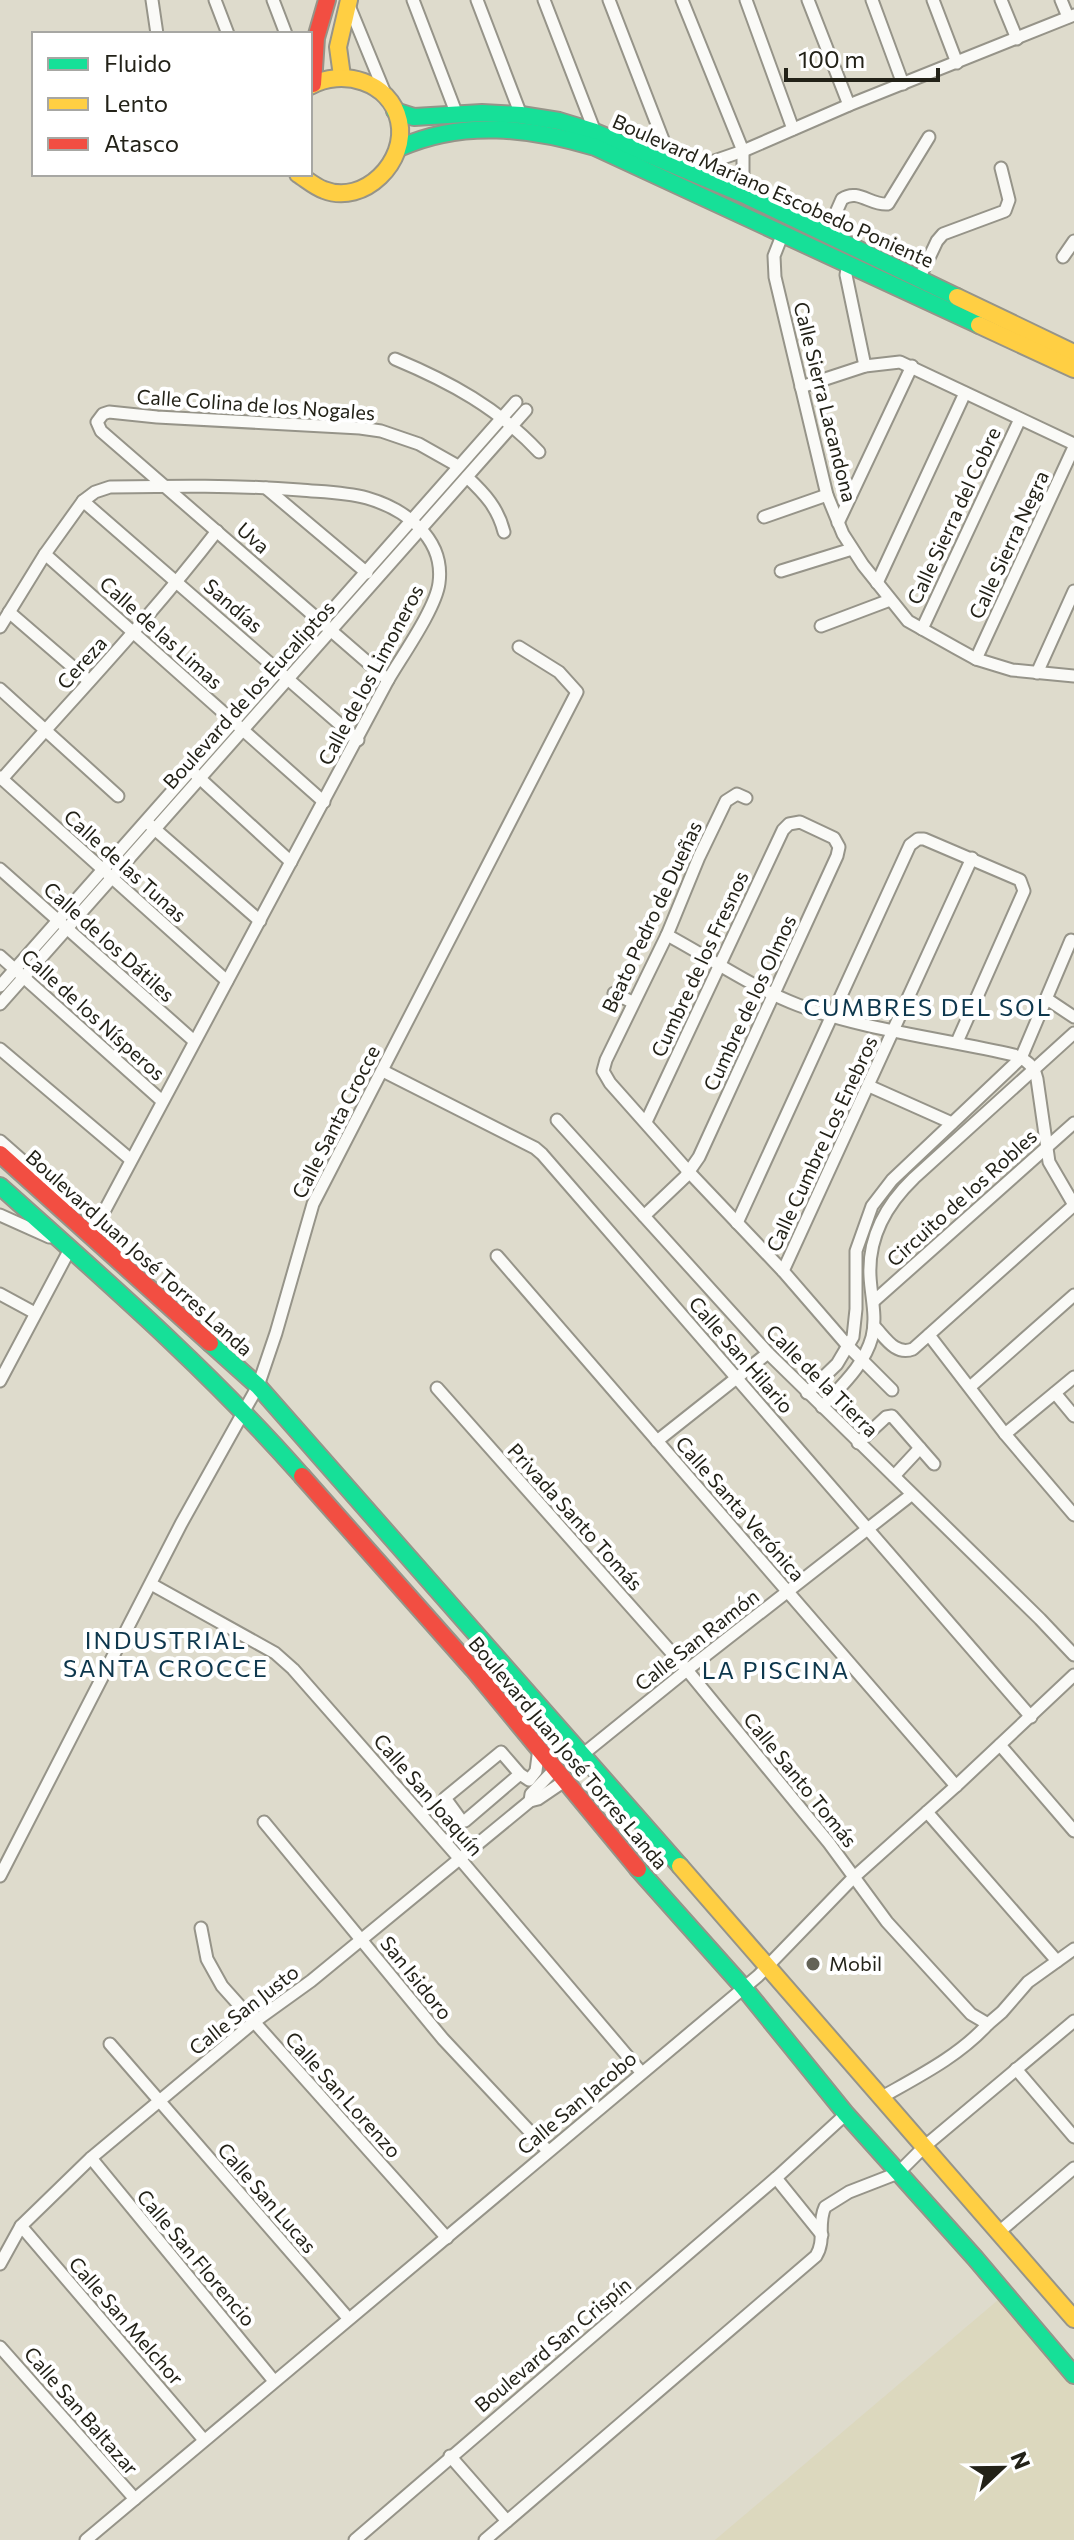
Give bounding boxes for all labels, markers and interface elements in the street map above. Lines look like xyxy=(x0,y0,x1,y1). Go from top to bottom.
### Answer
legend xyxy=(32,32,312,176)
scale bar xyxy=(786,32,938,82)
text: 100 m xyxy=(798,44,865,73)
text: Fluido xyxy=(104,48,172,77)
text: Lento xyxy=(104,88,168,117)
street label: Boulevard Mariano Escobedo Poniente xyxy=(609,108,938,272)
text: Atasco xyxy=(104,128,179,157)
street label: Calle Sierra Lacandona xyxy=(789,299,862,504)
street label: Calle Colina de los Nogales xyxy=(136,384,376,424)
street label: Calle Sierra del Cobre xyxy=(901,423,1005,608)
street label: Calle Sierra Negra xyxy=(963,467,1053,623)
street label: Uva xyxy=(233,517,275,558)
street label: Calle de las Limas xyxy=(95,571,228,694)
street label: Sandías xyxy=(199,573,268,637)
street label: Calle de los Limoneros xyxy=(312,580,428,769)
street label: Boulevard de los Eucaliptos xyxy=(157,595,339,793)
street label: Cereza xyxy=(51,631,111,694)
street label: Calle de las Tunas xyxy=(60,804,192,927)
street label: Beato Pedro de Dueñas xyxy=(596,817,706,1016)
street label: Cumbre de los Fresnos xyxy=(645,867,753,1060)
street label: Calle de los Dátiles xyxy=(39,876,180,1006)
street label: Cumbre de los Olmos xyxy=(698,911,800,1094)
street label: Calle de los Nísperos xyxy=(17,944,170,1085)
district label: CUMBRES DEL SOL xyxy=(804,992,1052,1021)
street label: Calle Cumbre Los Enebros xyxy=(761,1032,882,1255)
street label: Calle Santa Crocce xyxy=(286,1041,384,1202)
street label: Circuito de los Robles xyxy=(881,1124,1041,1271)
street label: Boulevard Juan José Torres Landa xyxy=(21,1144,258,1360)
street label: Calle San Hilario xyxy=(684,1291,799,1418)
street label: Calle de la Tierra xyxy=(762,1319,884,1441)
street label: Calle Santa Verónica xyxy=(671,1431,810,1586)
street label: Privada Santo Tomás xyxy=(503,1438,648,1595)
street label: Calle San Ramón xyxy=(630,1583,763,1695)
district label: INDUSTRIAL SANTA CROCCE xyxy=(63,1625,269,1682)
street label: Boulevard Juan José Torres Landa xyxy=(464,1631,673,1874)
district label: LA PISCINA xyxy=(702,1655,850,1684)
street label: Calle Santo Tomás xyxy=(739,1707,862,1852)
street label: Calle San Joaquín xyxy=(369,1728,488,1860)
street label: San Isidoro xyxy=(376,1931,458,2024)
place label: Mobil xyxy=(829,1951,882,1975)
marker: Mobil xyxy=(804,1955,822,1973)
street label: Calle San Justo xyxy=(184,1959,303,2059)
street label: Calle San Lorenzo xyxy=(281,2026,407,2162)
street label: Calle San Jacobo xyxy=(512,2045,641,2159)
street label: Calle San Lucas xyxy=(213,2137,322,2257)
street label: Calle San Florencio xyxy=(133,2184,261,2331)
street label: Calle San Melchor xyxy=(64,2251,189,2389)
street label: Boulevard San Crispín xyxy=(469,2272,635,2417)
street label: Calle San Baltazar xyxy=(20,2341,144,2479)
north arrow xyxy=(962,2428,1042,2508)
text: N xyxy=(1005,2448,1037,2473)

